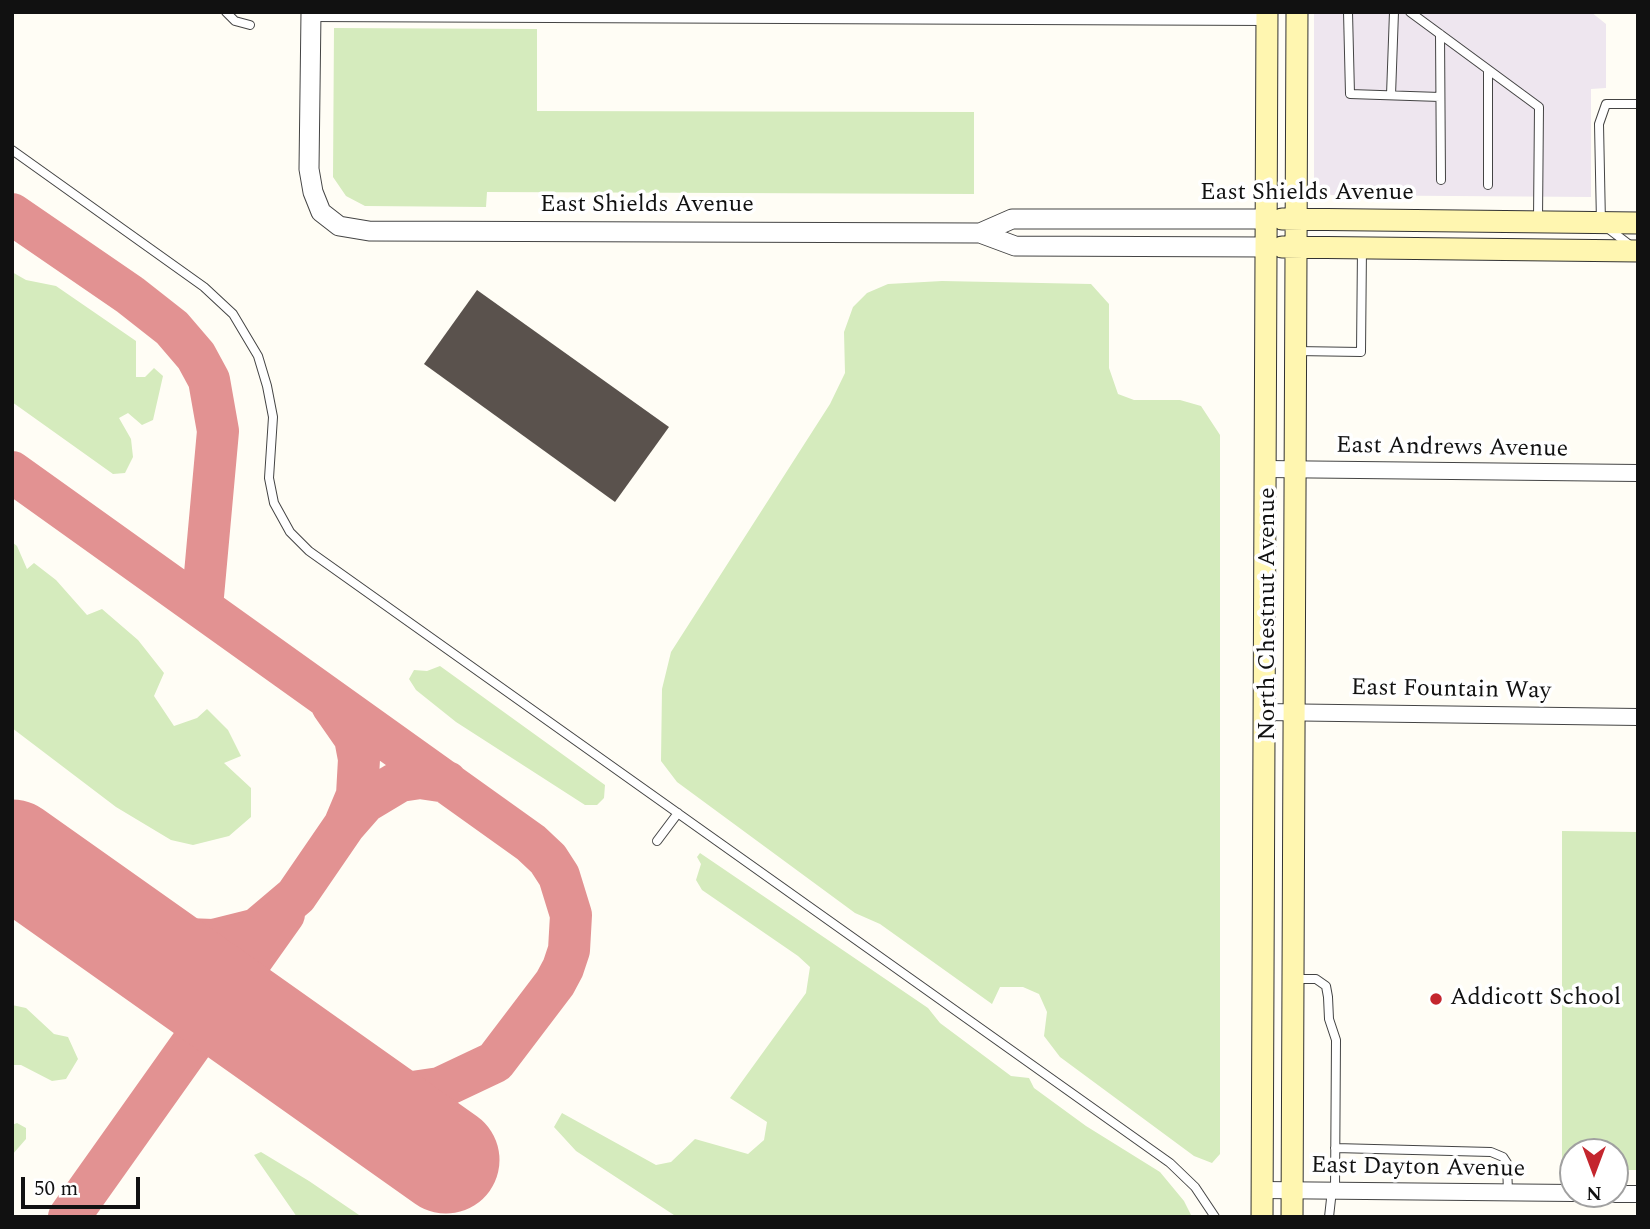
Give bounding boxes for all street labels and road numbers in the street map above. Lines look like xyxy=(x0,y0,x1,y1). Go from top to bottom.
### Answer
street label: East Shields Avenue xyxy=(1200,180,1414,208)
street label: East Shields Avenue xyxy=(540,192,754,220)
street label: East Andrews Avenue xyxy=(1336,433,1568,465)
street label: North Chestnut Avenue xyxy=(1255,487,1283,741)
street label: East Fountain Way xyxy=(1351,675,1551,707)
street label: East Dayton Avenue xyxy=(1311,1153,1525,1185)

